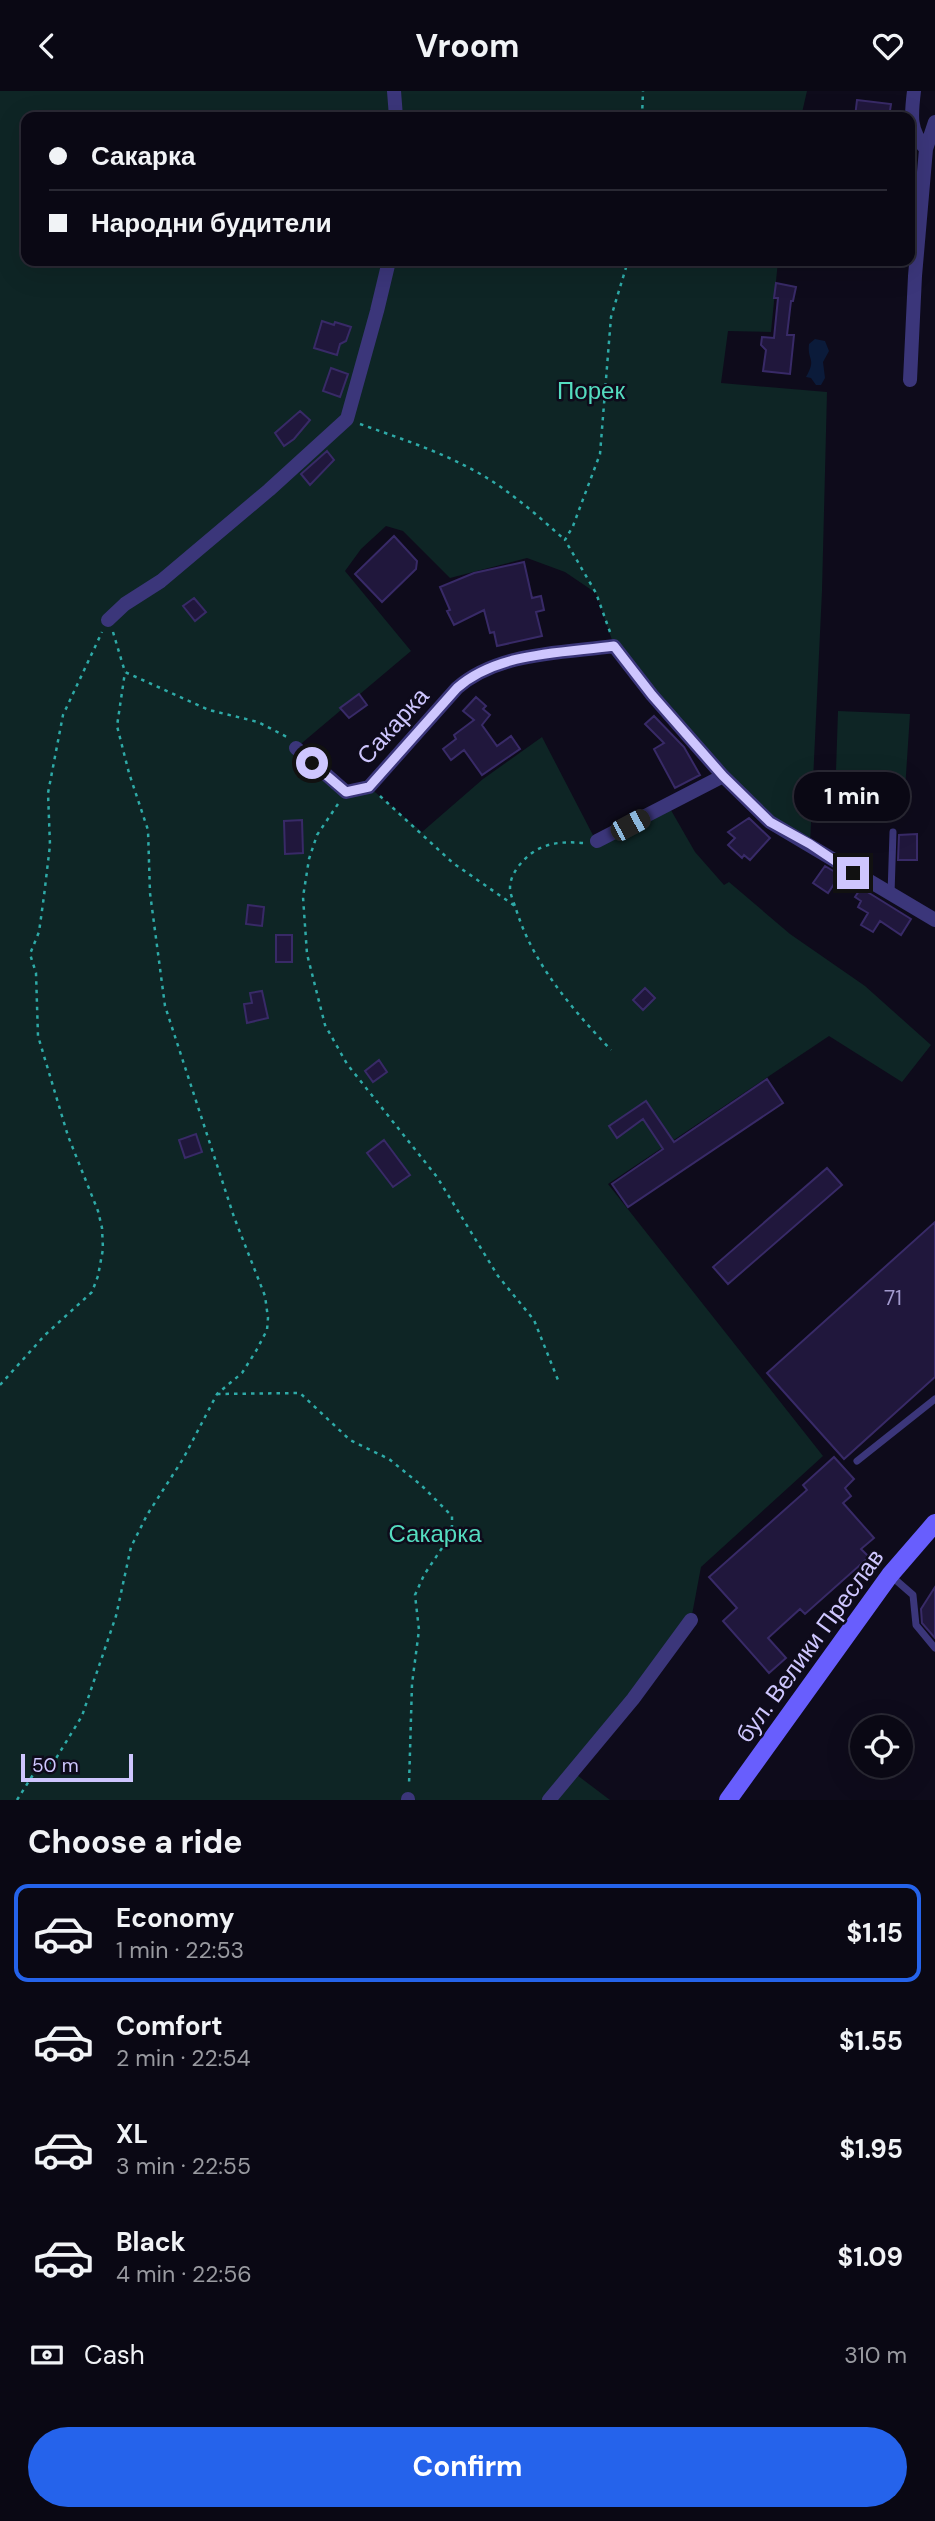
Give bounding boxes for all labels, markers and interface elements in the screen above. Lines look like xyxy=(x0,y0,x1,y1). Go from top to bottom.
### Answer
text: Vroom xyxy=(416,25,519,67)
icon: back xyxy=(28,27,66,65)
icon: heart xyxy=(869,27,907,65)
text: Сакарка xyxy=(91,139,195,173)
text: Народни будители xyxy=(91,206,332,240)
park label: Порек xyxy=(557,375,625,406)
street label: Сакарка xyxy=(350,680,436,771)
route start xyxy=(296,747,328,779)
callout: 1 min xyxy=(795,771,911,821)
text: 1 min xyxy=(824,781,880,811)
car xyxy=(607,806,654,844)
route end xyxy=(837,857,869,889)
house number: 71 xyxy=(884,1284,902,1312)
park label: Сакарка xyxy=(388,1518,482,1549)
street label: бул. Велики Преслав xyxy=(729,1543,890,1749)
map controls xyxy=(850,1715,913,1778)
button: locate xyxy=(850,1715,913,1778)
scale bar xyxy=(21,1751,133,1783)
text: 50 m xyxy=(32,1753,79,1778)
text: Choose a ride xyxy=(28,1821,243,1863)
text: Economy xyxy=(116,1901,234,1935)
icon: car xyxy=(32,1902,95,1965)
text: $1.15 xyxy=(847,1916,903,1950)
text: 1 min · 22:53 xyxy=(116,1935,244,1965)
text: Comfort xyxy=(116,2009,222,2043)
icon: car xyxy=(32,2010,95,2073)
text: $1.55 xyxy=(839,2024,903,2058)
text: 2 min · 22:54 xyxy=(116,2043,251,2073)
text: XL xyxy=(116,2117,148,2151)
icon: car xyxy=(32,2118,95,2181)
text: $1.95 xyxy=(839,2132,903,2166)
text: 3 min · 22:55 xyxy=(116,2151,251,2181)
text: Black xyxy=(116,2225,186,2259)
icon: car xyxy=(32,2226,95,2289)
text: $1.09 xyxy=(838,2240,903,2274)
text: 4 min · 22:56 xyxy=(116,2259,252,2289)
icon: cash xyxy=(28,2336,66,2374)
text: Cash xyxy=(84,2338,145,2372)
text: 310 m xyxy=(844,2340,907,2370)
button: Confirm xyxy=(28,2427,907,2507)

